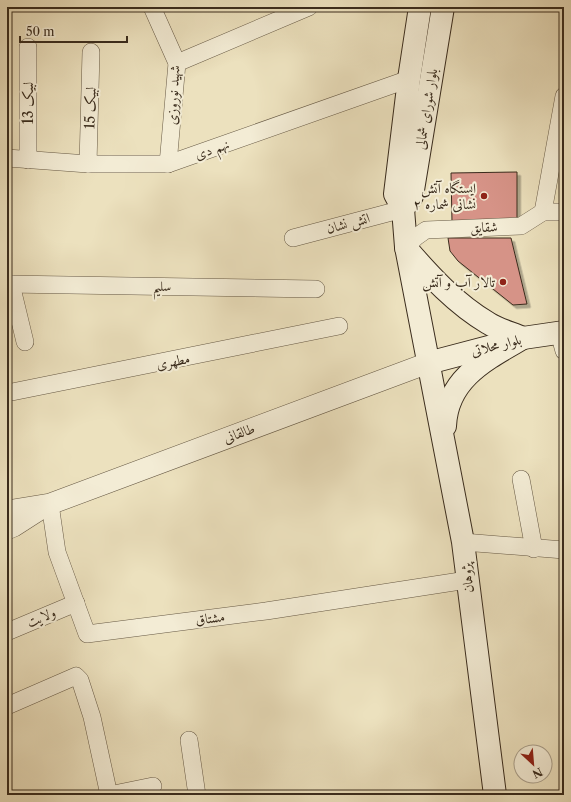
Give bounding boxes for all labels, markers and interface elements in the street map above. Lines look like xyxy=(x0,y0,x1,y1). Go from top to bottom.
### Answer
scale bar xyxy=(20,18,127,44)
text: 50 m xyxy=(26,24,55,39)
street label: شهید نوروزی xyxy=(162,64,185,125)
street label: بلوار شورای شمالی xyxy=(411,67,441,151)
street label: لبیک 13 xyxy=(19,82,37,124)
street label: لبیک 15 xyxy=(80,87,100,129)
street label: نهم دی xyxy=(192,135,233,168)
place label: ایستگاه آتش نشانی شماره ۲ xyxy=(413,179,476,213)
marker: ایستگاه آتش نشانی شماره ۲ xyxy=(479,191,489,201)
street label: اتش نشان xyxy=(324,209,372,238)
street label: شقایق xyxy=(470,218,498,236)
place label: تالار آب و آتش xyxy=(422,273,495,292)
street label: سلیم xyxy=(152,277,171,300)
marker: تالار آب و آتش xyxy=(498,277,508,287)
street label: بلوار محلاتی xyxy=(469,330,523,360)
street label: مطهری xyxy=(155,349,191,373)
street label: طالقانی xyxy=(221,419,257,447)
street label: پژوهان xyxy=(456,561,478,594)
street label: ولایت xyxy=(24,603,58,631)
street label: مشتاق xyxy=(194,607,226,629)
north arrow xyxy=(513,744,553,784)
text: N xyxy=(530,765,545,782)

